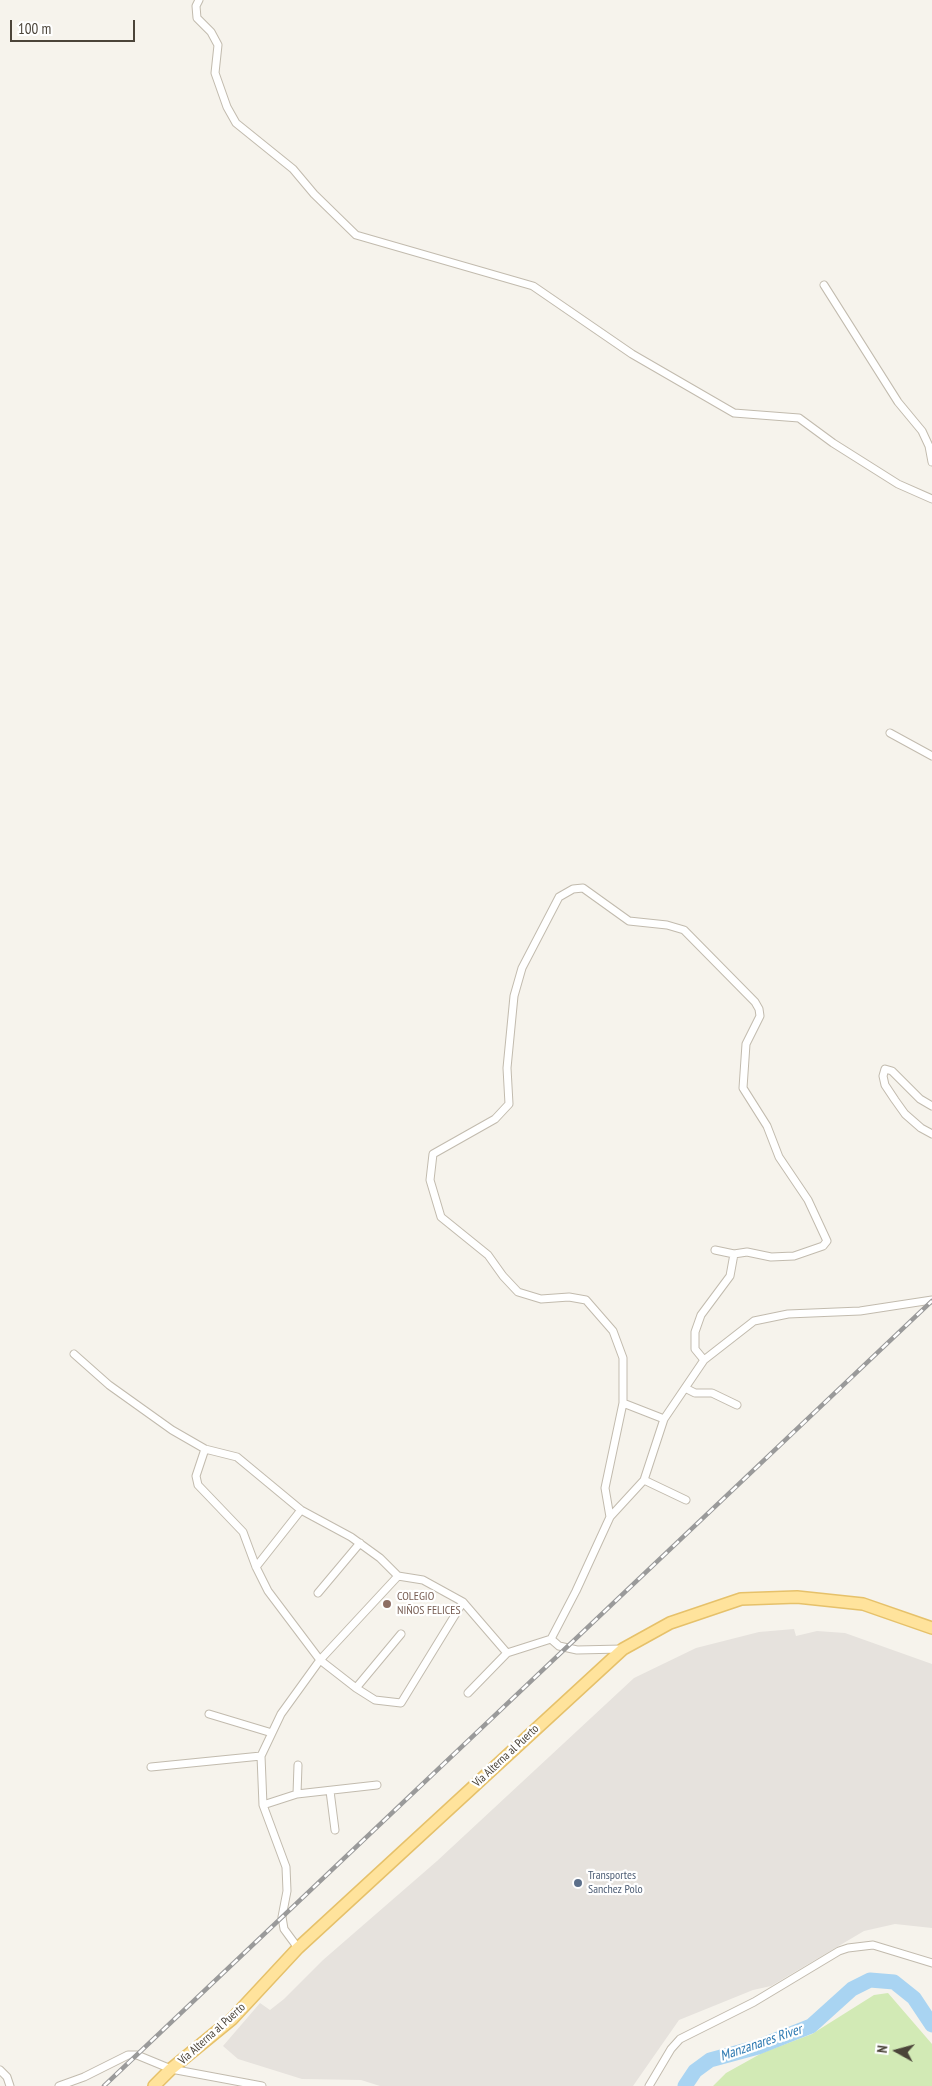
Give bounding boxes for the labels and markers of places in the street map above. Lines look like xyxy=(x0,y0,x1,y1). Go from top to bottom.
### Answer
place label: COLEGIO NIÑOS FELICES xyxy=(397,1590,461,1618)
marker: COLEGIO NIÑOS FELICES xyxy=(381,1598,393,1610)
place label: Transportes Sanchez Polo xyxy=(588,1869,643,1897)
marker: Transportes Sanchez Polo xyxy=(572,1877,584,1889)

